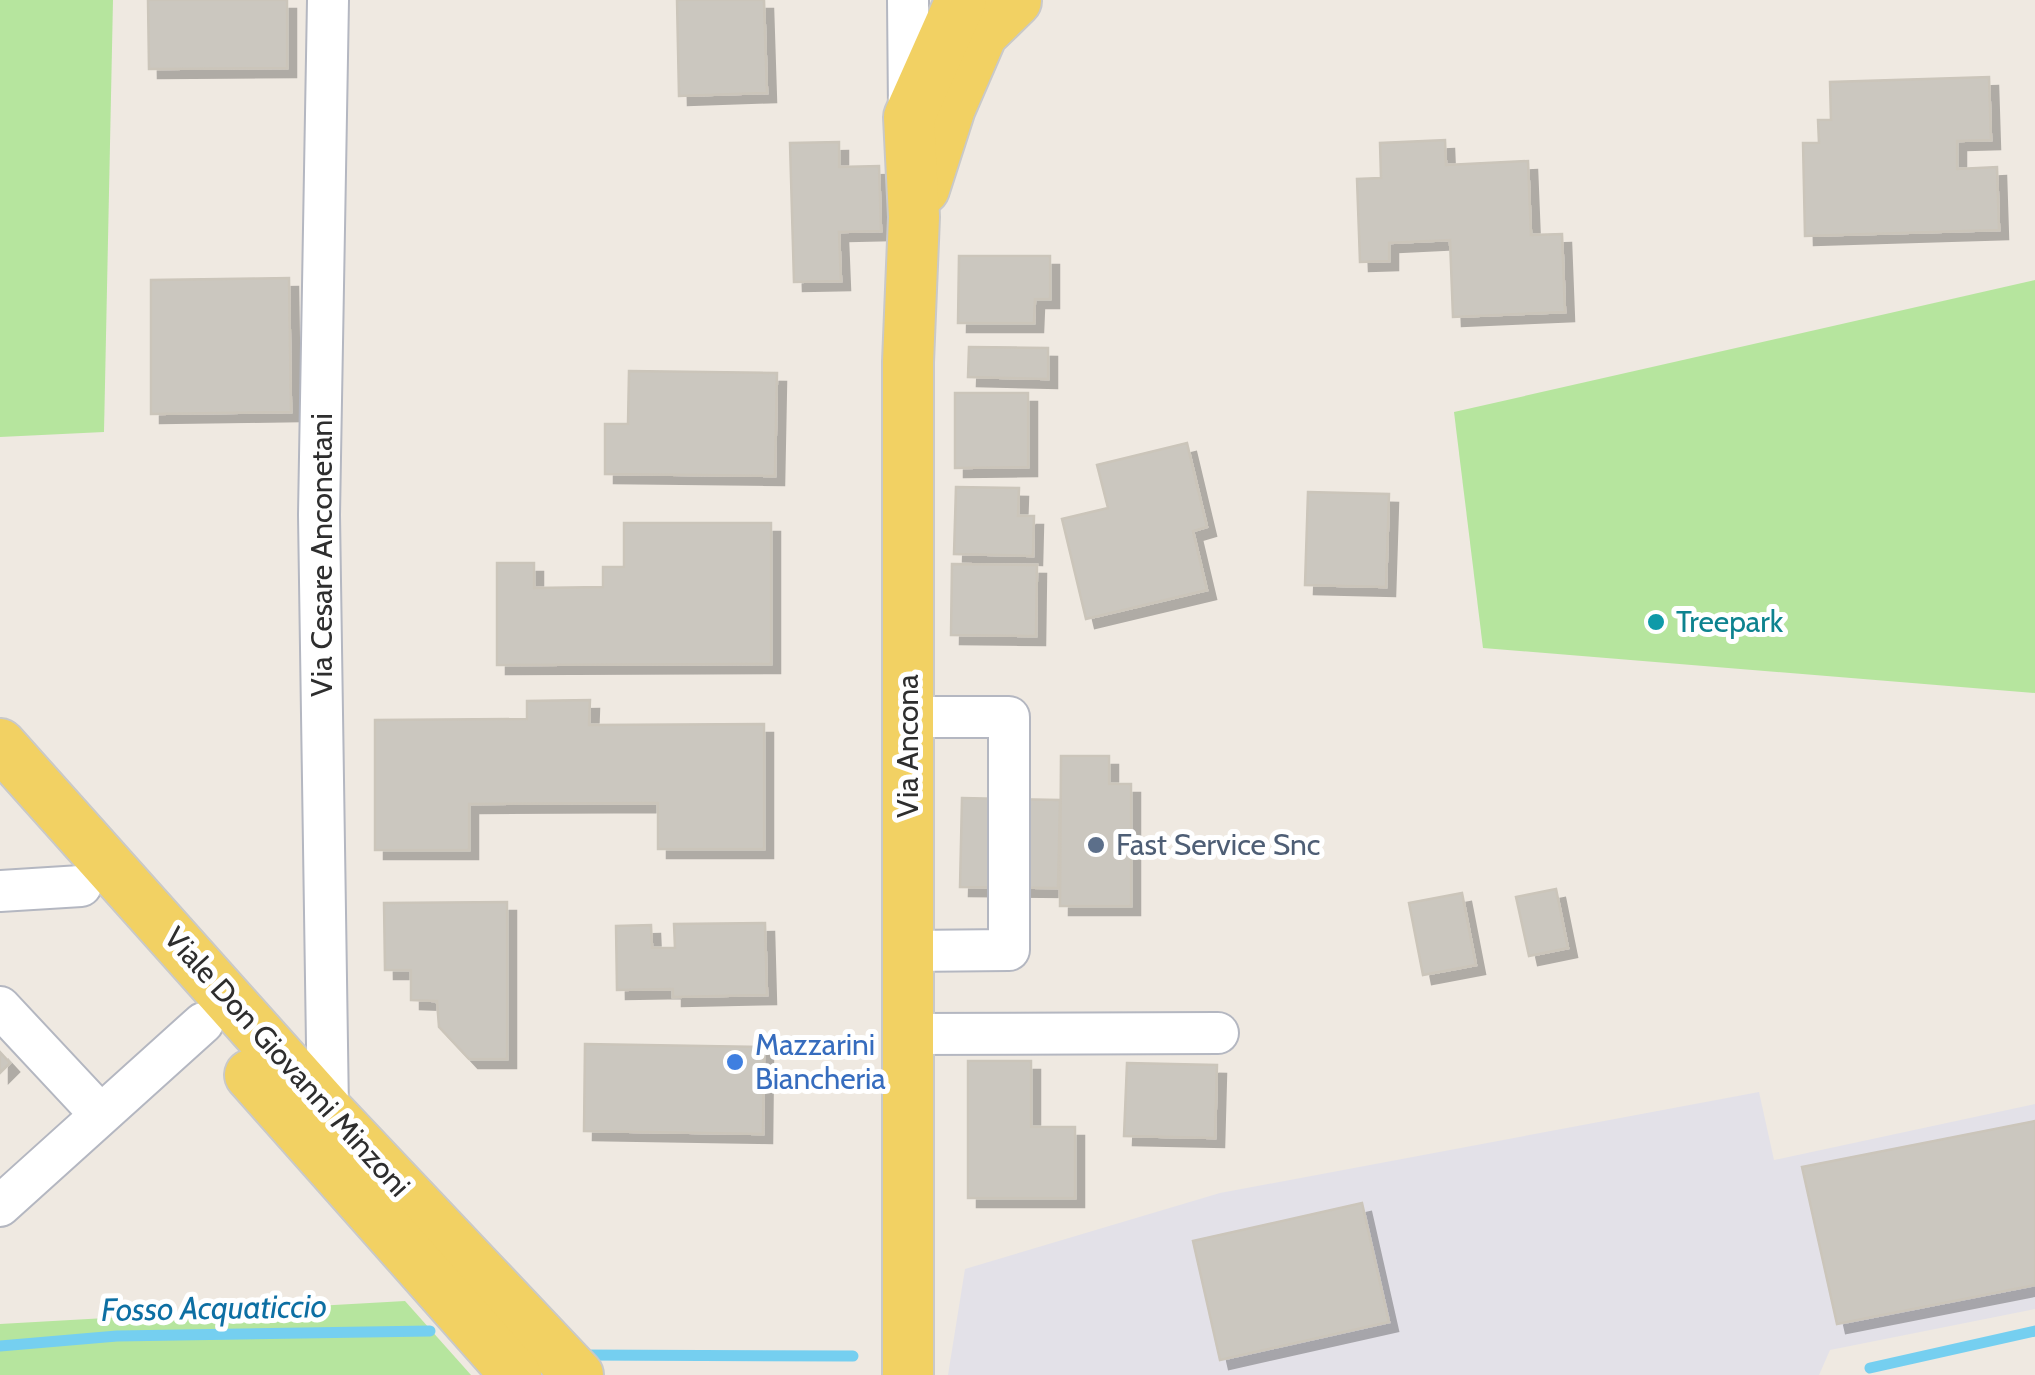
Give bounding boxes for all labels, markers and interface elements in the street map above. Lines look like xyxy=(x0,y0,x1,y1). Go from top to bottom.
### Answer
street label: Via Cesare Anconetani xyxy=(303,413,340,697)
place label: Treepark xyxy=(1676,603,1784,640)
marker: Treepark xyxy=(1645,611,1667,633)
street label: Via Ancona xyxy=(889,674,926,818)
place label: Fast Service Snc xyxy=(1116,826,1320,863)
marker: Fast Service Snc xyxy=(1085,834,1107,856)
street label: Viale Don Giovanni Minzoni xyxy=(157,919,418,1204)
place label: Mazzarini Biancheria xyxy=(755,1026,886,1097)
marker: Mazzarini Biancheria xyxy=(724,1051,746,1073)
water label: Fosso Acquaticcio xyxy=(101,1286,327,1329)

